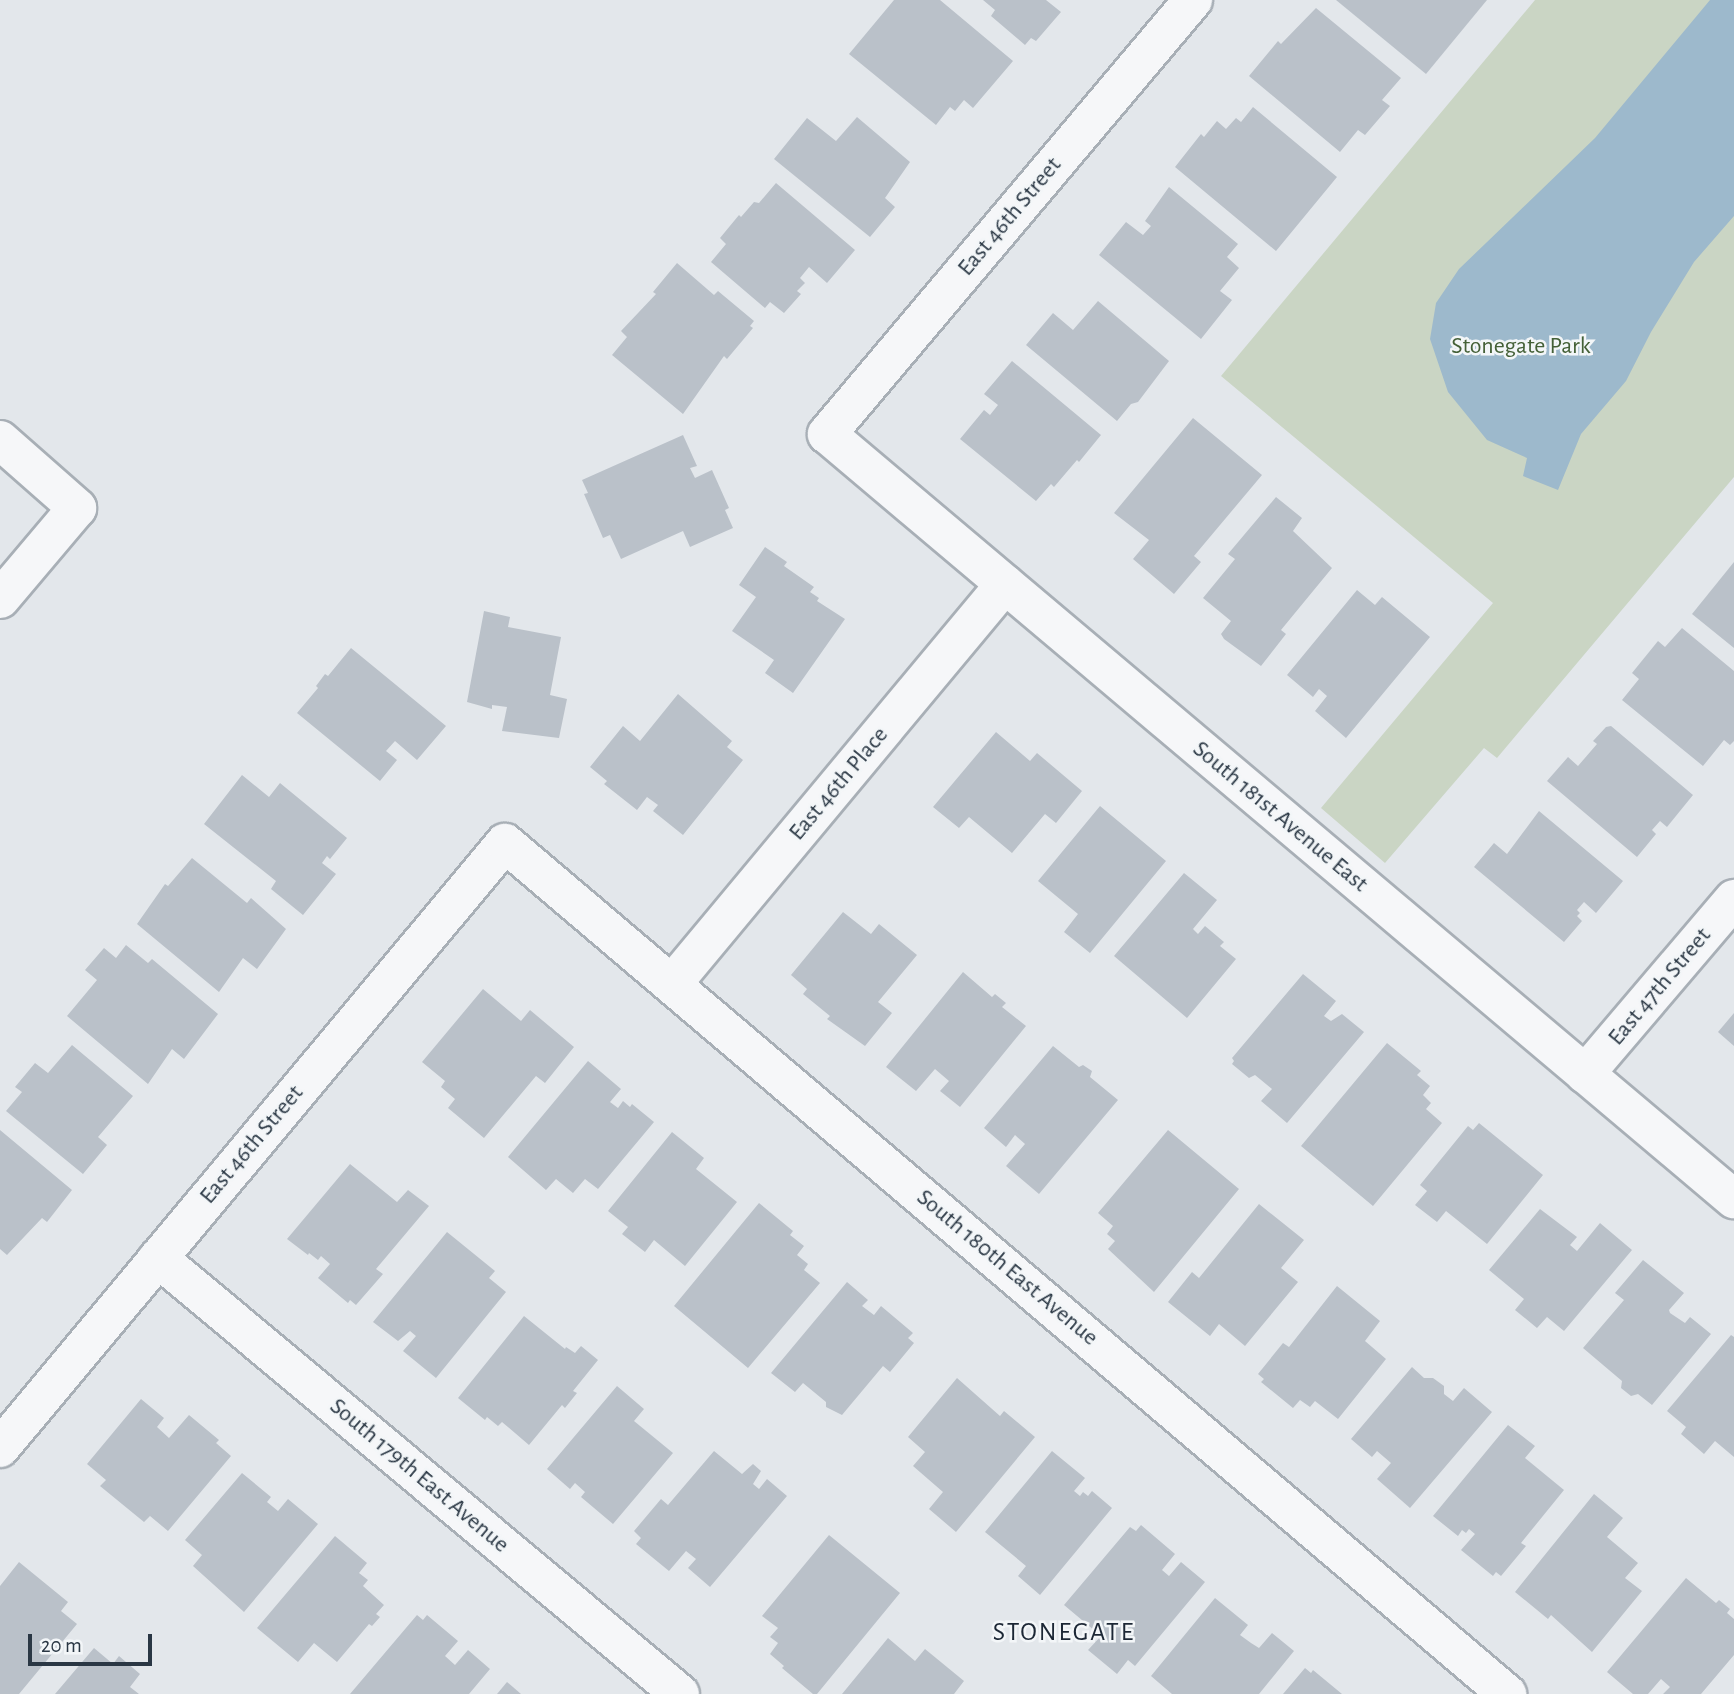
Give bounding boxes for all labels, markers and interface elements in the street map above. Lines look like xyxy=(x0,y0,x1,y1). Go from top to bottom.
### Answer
street label: East 46th Street xyxy=(952,152,1068,282)
park label: Stonegate Park xyxy=(1451,333,1591,361)
street label: East 46th Place xyxy=(783,721,895,847)
street label: South 181st Avenue East xyxy=(1186,735,1374,899)
street label: East 47th Street xyxy=(1602,922,1718,1052)
street label: East 46th Street xyxy=(194,1080,310,1210)
street label: South 180th East Avenue xyxy=(910,1184,1104,1352)
street label: South 179th East Avenue xyxy=(323,1393,515,1559)
district label: STONEGATE xyxy=(994,1617,1134,1649)
scale bar xyxy=(32,1620,156,1664)
text: 20 m xyxy=(41,1635,82,1656)

